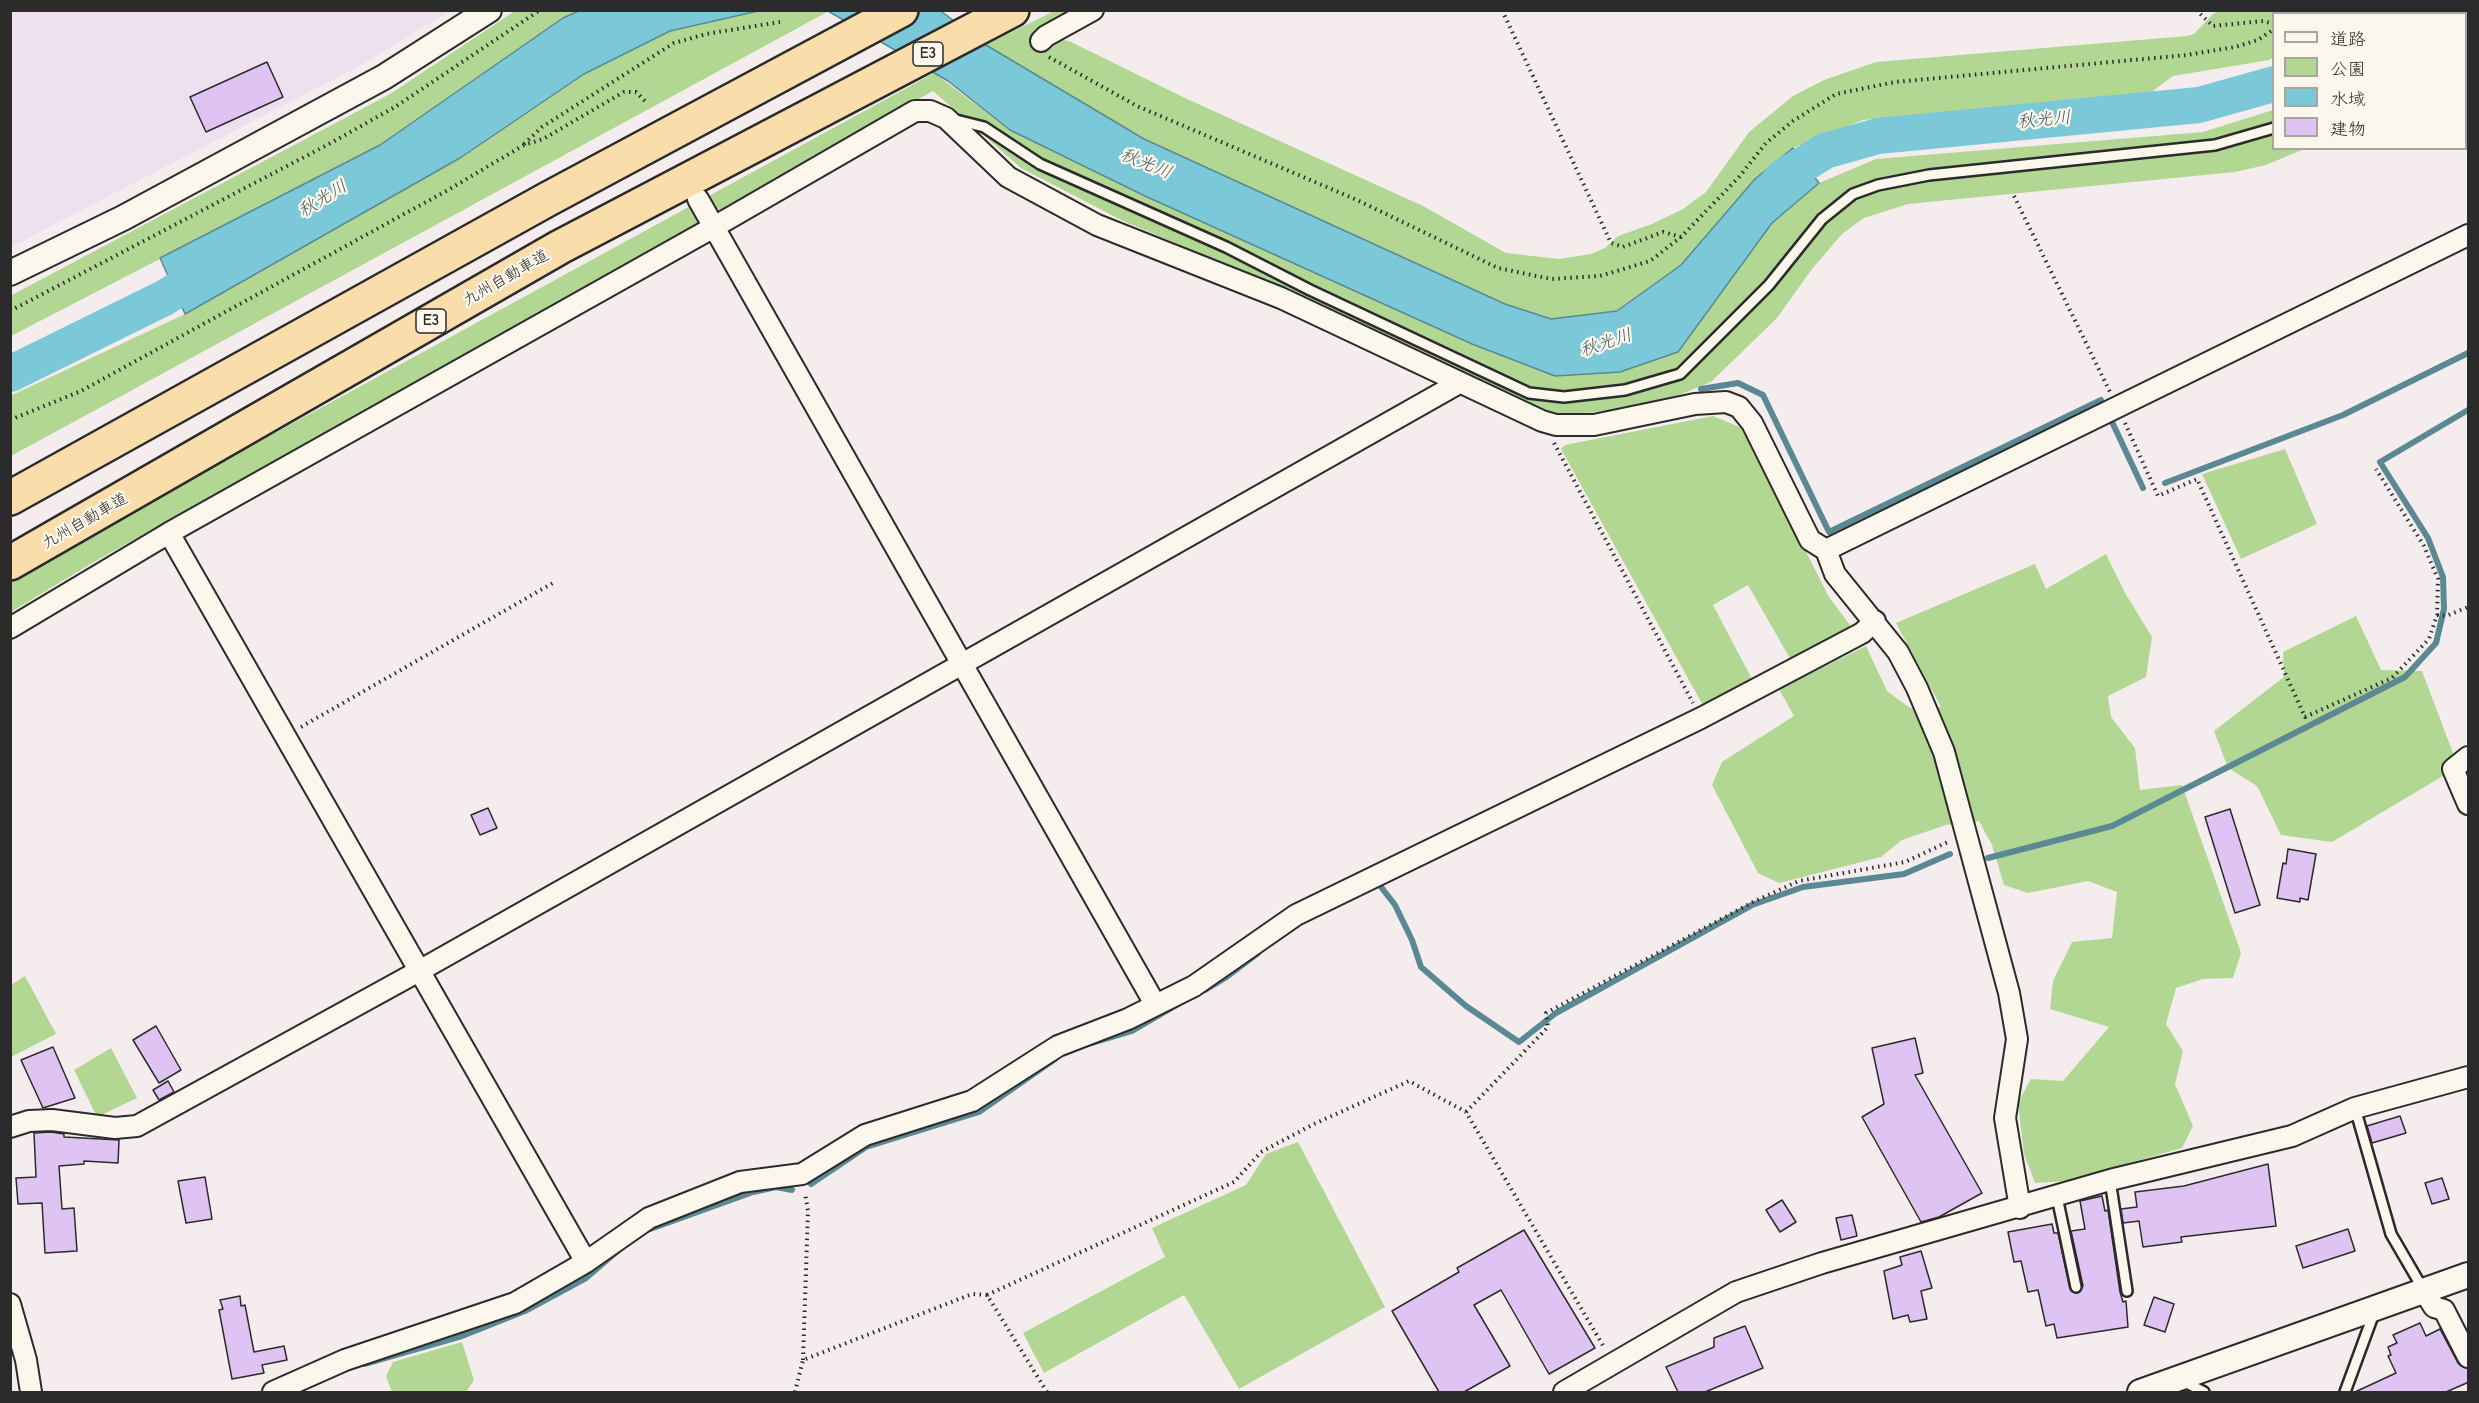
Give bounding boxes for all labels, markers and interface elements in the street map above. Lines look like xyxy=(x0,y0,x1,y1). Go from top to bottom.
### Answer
legend xyxy=(2272,12,2467,150)
text: 道路 xyxy=(2330,29,2366,50)
road number: E3 xyxy=(913,42,943,66)
text: 公園 xyxy=(2330,59,2366,80)
text: 水域 xyxy=(2330,89,2366,110)
water label: 秋光川 xyxy=(2016,107,2072,133)
text: 建物 xyxy=(2330,119,2366,140)
water label: 秋光川 xyxy=(1117,144,1175,184)
water label: 秋光川 xyxy=(294,176,352,222)
street label: 九州自動車道 xyxy=(460,246,552,310)
road number: E3 xyxy=(416,309,446,333)
water label: 秋光川 xyxy=(1577,324,1635,362)
street label: 九州自動車道 xyxy=(39,489,131,553)

